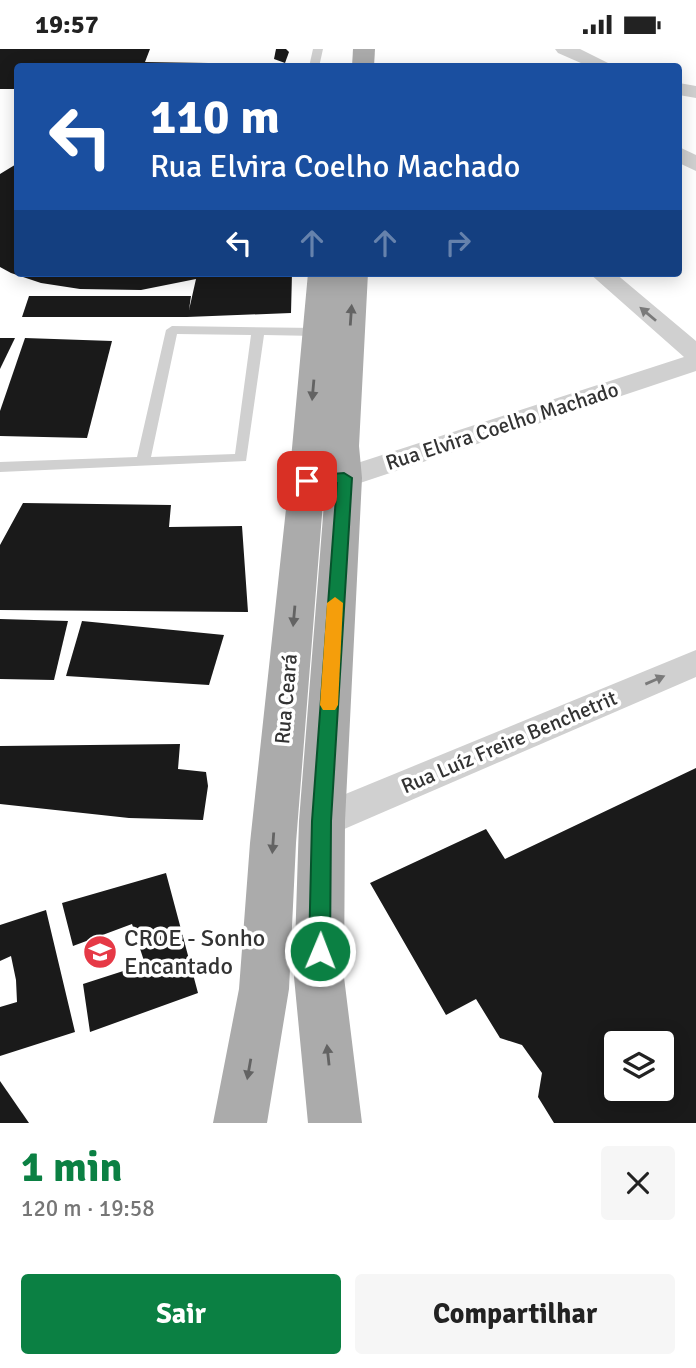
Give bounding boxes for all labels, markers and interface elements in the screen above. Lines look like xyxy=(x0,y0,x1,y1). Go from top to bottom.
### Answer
text: 19:57 xyxy=(35,9,99,41)
text: 110 m xyxy=(150,87,280,147)
icon: left xyxy=(35,91,126,182)
text: Rua Elvira Coelho Machado xyxy=(150,147,521,186)
icon: left xyxy=(220,224,258,262)
icon: ahead xyxy=(293,224,331,262)
icon: ahead xyxy=(366,224,404,262)
icon: right xyxy=(439,224,477,262)
one-way arrow xyxy=(345,304,356,326)
one-way arrow xyxy=(640,307,657,322)
street label: Rua Elvira Coelho Machado xyxy=(382,376,622,476)
one-way arrow xyxy=(307,379,318,401)
pin xyxy=(277,451,337,511)
icon: arrive xyxy=(288,462,326,500)
one-way arrow xyxy=(288,606,299,628)
street label: Rua Ceará xyxy=(269,653,303,745)
one-way arrow xyxy=(645,674,665,686)
street label: Rua Luíz Freire Benchetrit xyxy=(397,685,621,799)
one-way arrow xyxy=(267,832,278,854)
position arrow xyxy=(283,914,357,988)
place label: CROE - Sonho Encantado xyxy=(124,923,265,981)
school or university icon: CROE - Sonho Encantado xyxy=(81,933,119,971)
map controls xyxy=(604,1031,674,1101)
button: layers xyxy=(604,1031,674,1101)
one-way arrow xyxy=(322,1044,333,1066)
one-way arrow xyxy=(243,1058,254,1080)
text: 1 min xyxy=(21,1142,122,1193)
button: close xyxy=(601,1146,675,1220)
text: 120 m · 19:58 xyxy=(21,1194,155,1223)
button: Sair xyxy=(21,1274,341,1354)
button: Compartilhar xyxy=(355,1274,675,1354)

